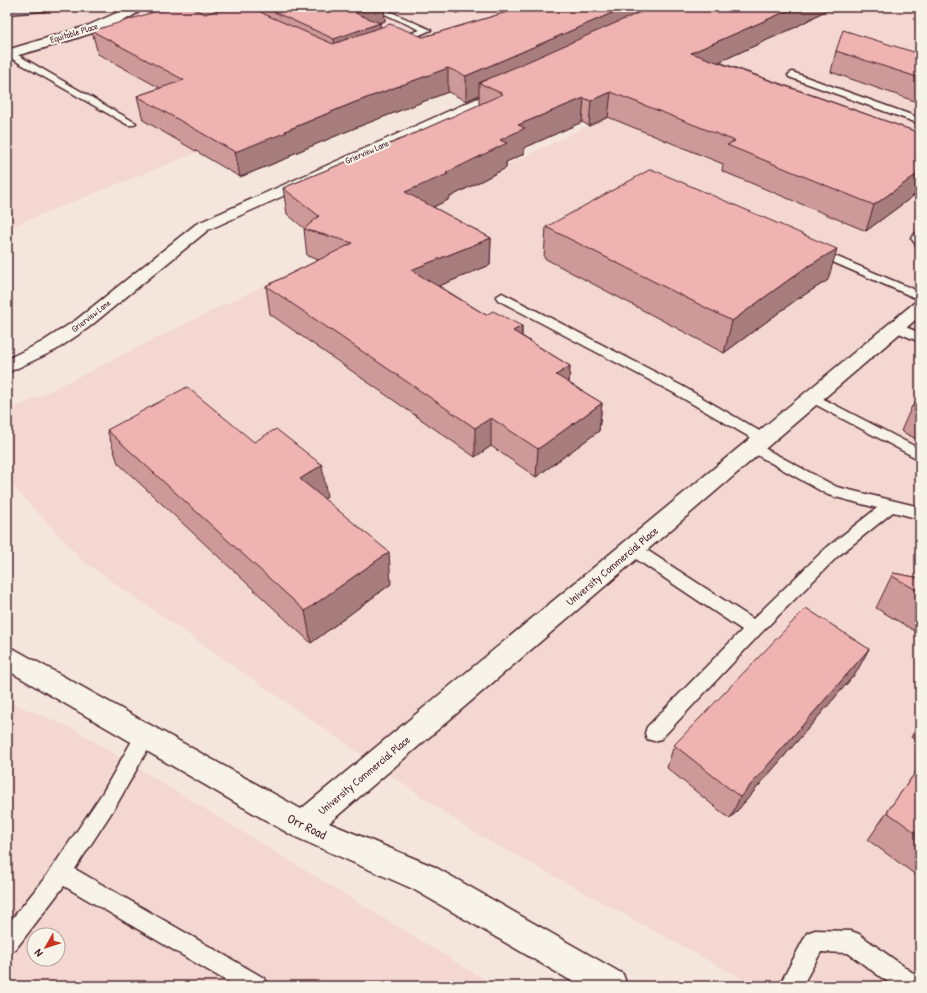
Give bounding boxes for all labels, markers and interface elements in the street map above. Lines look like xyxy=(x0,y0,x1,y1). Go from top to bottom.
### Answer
street label: Equitable Place xyxy=(49,20,100,46)
street label: Grierview Lane xyxy=(343,137,391,167)
street label: Grierview Lane xyxy=(69,297,113,335)
street label: University Commercial Place xyxy=(563,523,661,609)
street label: University Commercial Place xyxy=(315,732,413,818)
street label: Orr Road xyxy=(284,809,330,843)
north arrow xyxy=(26,927,66,967)
text: N xyxy=(31,947,46,960)

